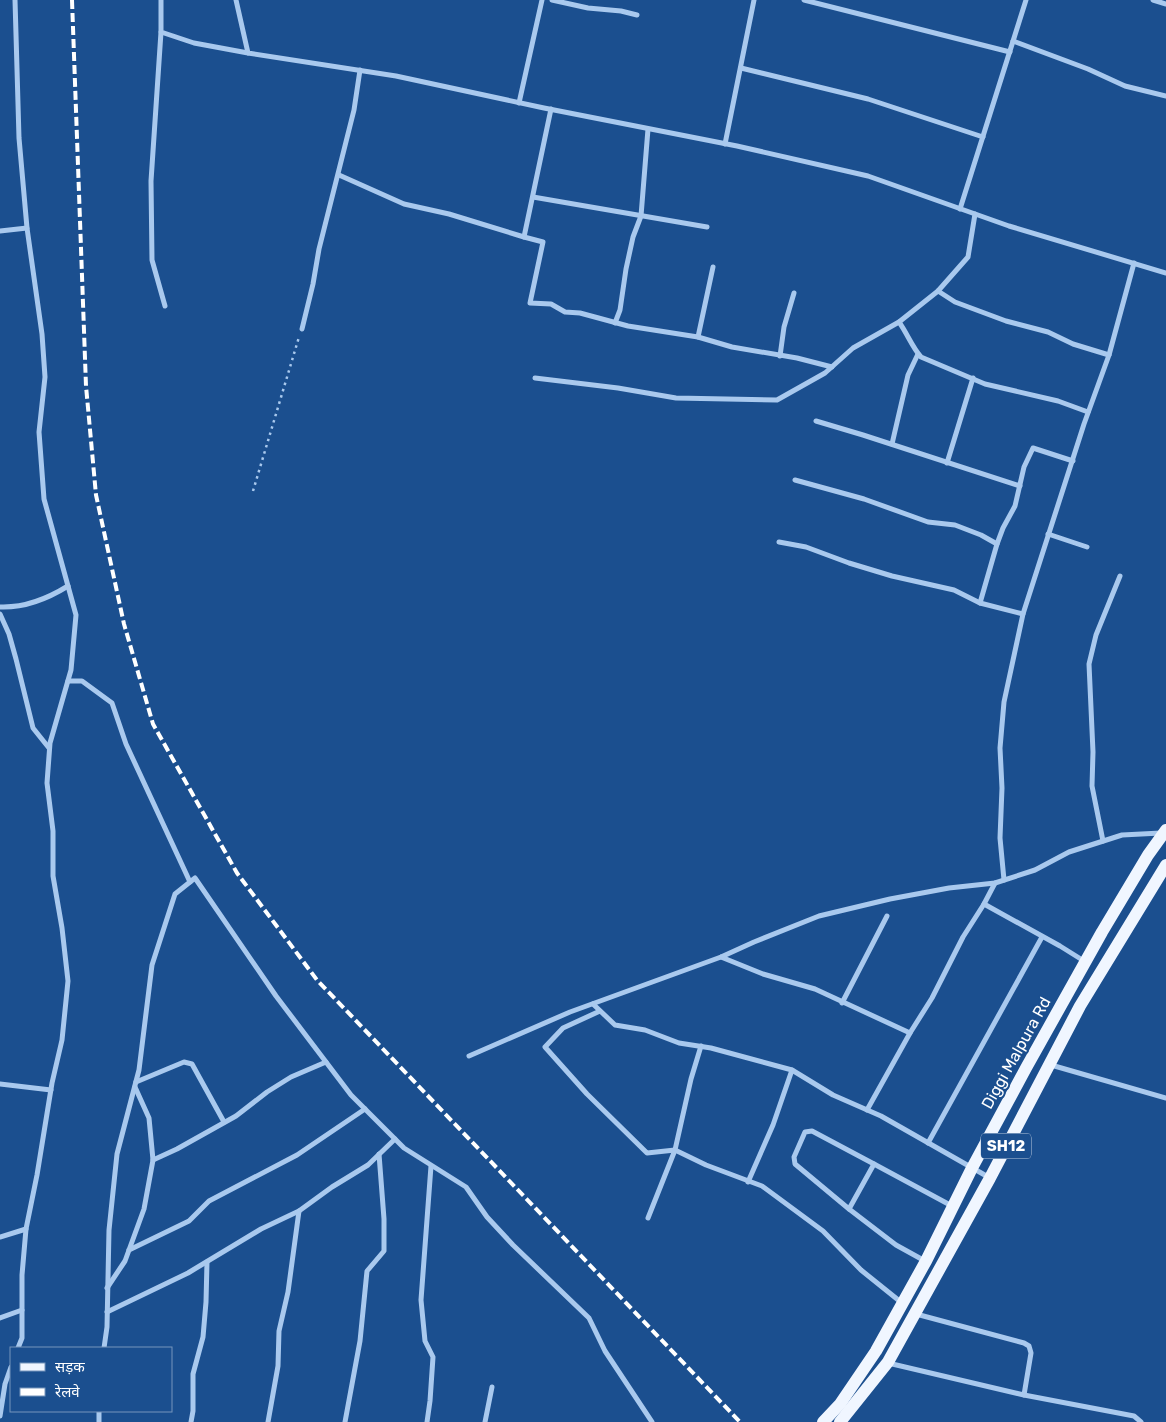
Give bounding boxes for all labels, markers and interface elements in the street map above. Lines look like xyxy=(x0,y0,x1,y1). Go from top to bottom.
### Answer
street label: Diggi Malpura Rd xyxy=(977,994,1055,1112)
road number: SH12 xyxy=(981,1134,1031,1158)
legend xyxy=(10,1347,172,1412)
text: सड़क xyxy=(55,1358,85,1376)
text: रेलवे xyxy=(54,1383,80,1401)

